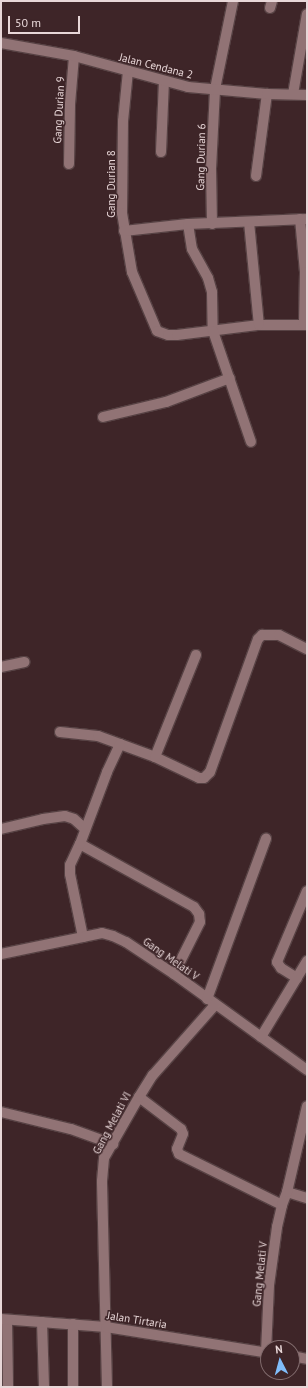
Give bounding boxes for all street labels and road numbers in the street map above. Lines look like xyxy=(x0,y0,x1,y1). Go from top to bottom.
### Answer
street label: Jalan Cendana 2 xyxy=(118,50,194,82)
street label: Gang Durian 9 xyxy=(51,76,67,144)
street label: Gang Durian 6 xyxy=(194,123,208,191)
street label: Gang Durian 8 xyxy=(104,150,118,218)
street label: Gang Melati V xyxy=(140,935,202,983)
street label: Gang Melati VI xyxy=(90,1089,134,1157)
street label: Gang Melati V xyxy=(250,1241,270,1307)
street label: Jalan Tirtaria xyxy=(106,1309,168,1331)

